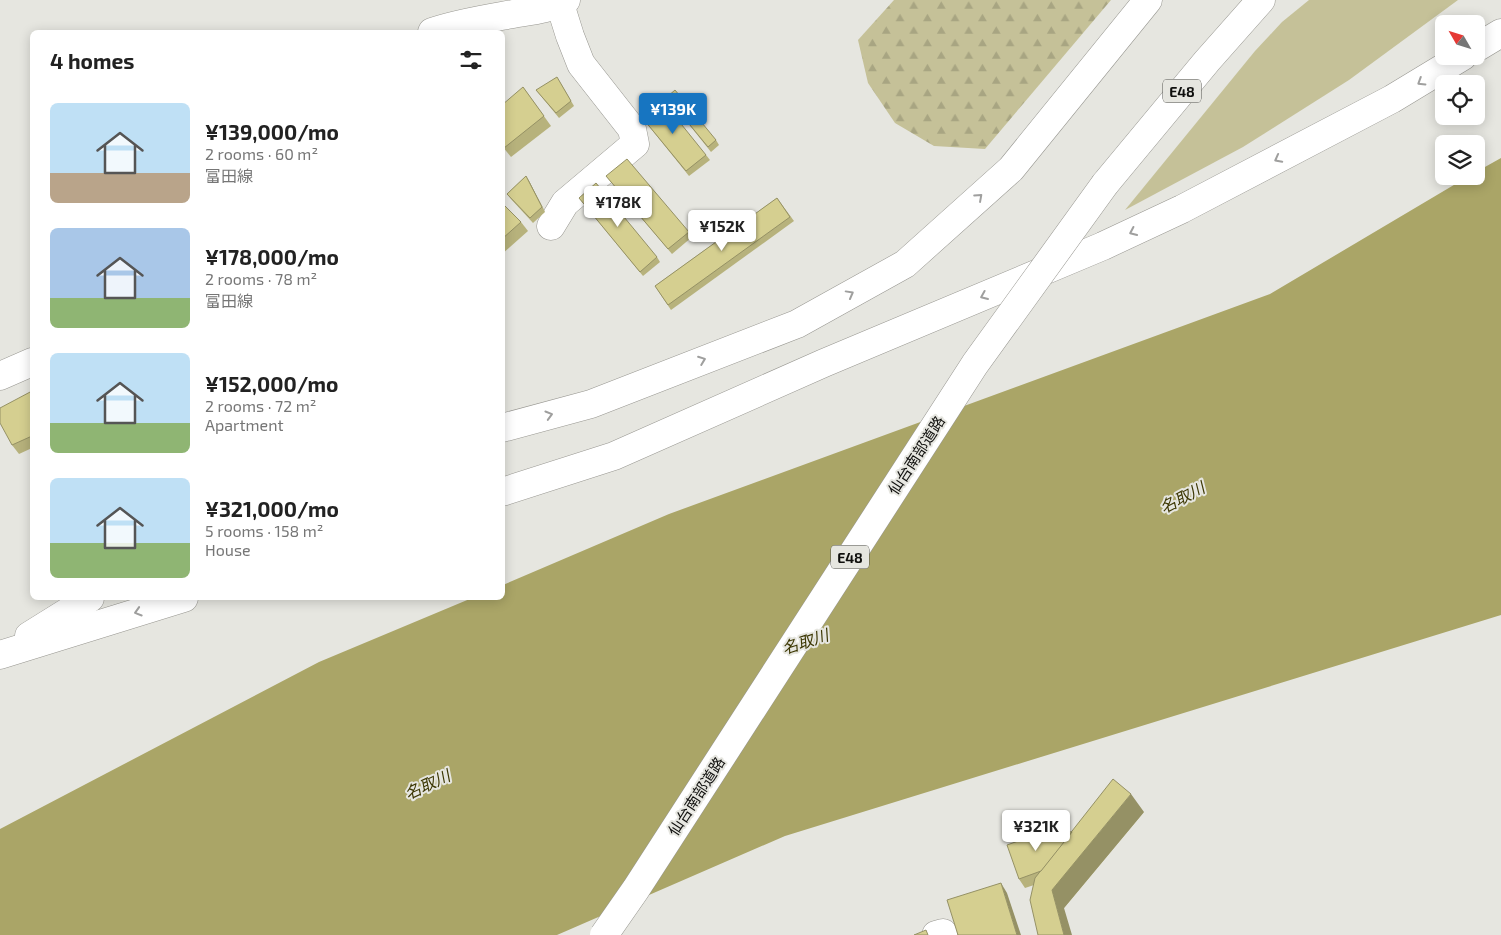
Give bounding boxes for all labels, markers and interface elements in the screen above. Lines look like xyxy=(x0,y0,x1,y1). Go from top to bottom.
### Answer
north arrow xyxy=(1435,15,1485,65)
map controls xyxy=(1435,15,1485,185)
icon: filters xyxy=(457,46,485,74)
text: 4 homes xyxy=(50,48,134,73)
one-way arrow xyxy=(1418,75,1427,85)
button: locate xyxy=(1435,75,1485,125)
road number: E48 xyxy=(1163,80,1201,102)
pin: ¥139K xyxy=(638,92,708,135)
text: ¥139K xyxy=(650,99,696,118)
text: ¥139,000/mo xyxy=(205,119,339,144)
icon: home xyxy=(90,123,150,183)
button: layers xyxy=(1435,135,1485,185)
text: 2 rooms · 60 m² xyxy=(205,144,318,163)
one-way arrow xyxy=(1274,153,1283,163)
text: 富田線 xyxy=(205,166,253,185)
pin: ¥178K xyxy=(583,186,653,228)
text: ¥178K xyxy=(595,192,641,211)
one-way arrow xyxy=(974,194,983,203)
pin: ¥152K xyxy=(687,210,757,252)
text: ¥152K xyxy=(699,216,745,235)
one-way arrow xyxy=(1129,225,1138,236)
text: ¥178,000/mo xyxy=(205,244,339,269)
icon: home xyxy=(90,248,150,308)
text: 2 rooms · 78 m² xyxy=(205,269,317,288)
one-way arrow xyxy=(980,290,989,300)
text: 富田線 xyxy=(205,291,253,310)
one-way arrow xyxy=(845,291,854,301)
one-way arrow xyxy=(697,356,706,367)
text: ¥152,000/mo xyxy=(205,371,338,396)
icon: home xyxy=(90,373,150,433)
text: 2 rooms · 72 m² xyxy=(205,396,316,415)
one-way arrow xyxy=(545,411,553,421)
street label: 仙台南部道路 xyxy=(884,412,948,498)
text: Apartment xyxy=(205,415,284,434)
water label: 名取川 xyxy=(1156,476,1209,517)
text: ¥321,000/mo xyxy=(205,496,339,521)
icon: home xyxy=(90,498,150,558)
text: 5 rooms · 158 m² xyxy=(205,521,323,540)
text: House xyxy=(205,540,251,559)
road number: E48 xyxy=(831,546,869,568)
one-way arrow xyxy=(134,606,142,616)
water label: 名取川 xyxy=(779,624,833,657)
street label: 仙台南部道路 xyxy=(664,753,728,839)
water label: 名取川 xyxy=(401,764,455,803)
pin: ¥321K xyxy=(1001,810,1071,852)
text: ¥321K xyxy=(1013,816,1059,835)

